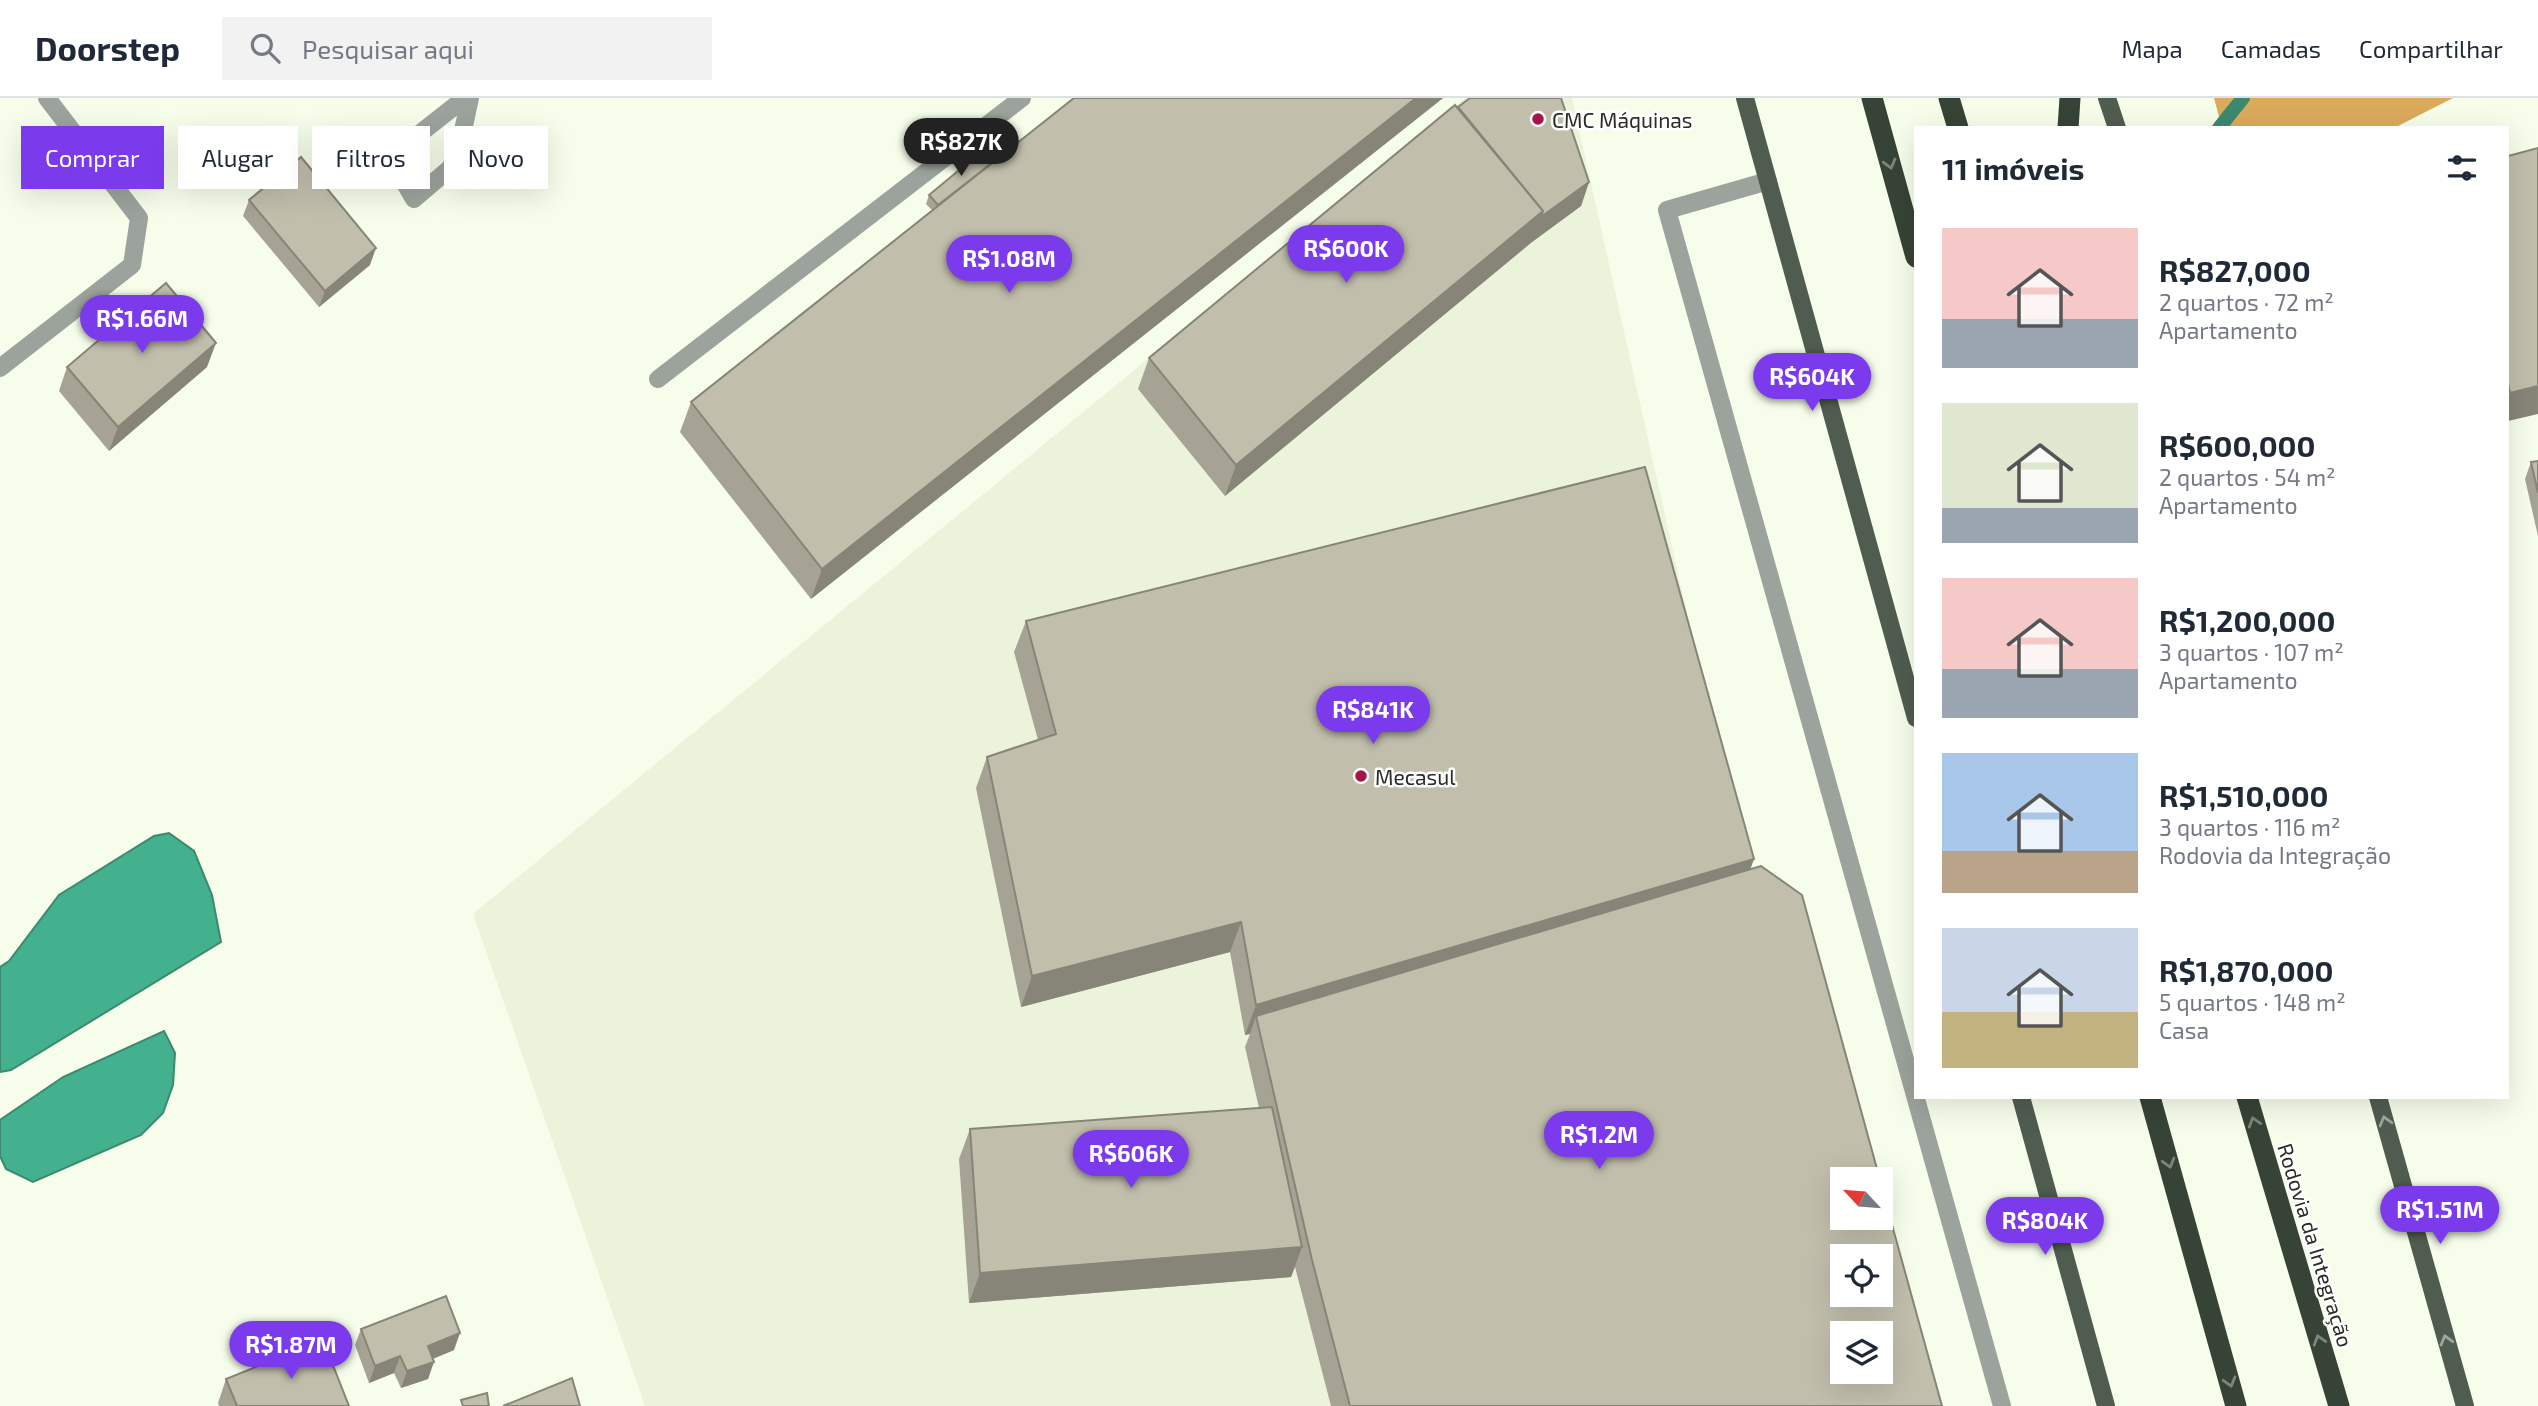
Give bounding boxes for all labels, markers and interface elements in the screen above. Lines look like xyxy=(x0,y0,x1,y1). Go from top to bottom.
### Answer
search box xyxy=(222,17,712,80)
text: Doorstep xyxy=(35,28,180,68)
icon: search xyxy=(246,29,284,67)
text: Pesquisar aqui xyxy=(302,33,474,64)
text: Mapa xyxy=(2121,34,2183,63)
text: Camadas xyxy=(2221,34,2321,63)
text: Compartilhar xyxy=(2359,34,2503,63)
place label: CMC Máquinas xyxy=(1552,107,1693,132)
marker: CMC Máquinas xyxy=(1530,111,1546,127)
pin: R$827K xyxy=(904,118,1018,178)
chip: Comprar xyxy=(21,126,164,189)
chip: Alugar xyxy=(178,126,298,189)
chip: Filtros xyxy=(312,126,430,189)
chip: Novo xyxy=(444,126,548,189)
text: R$827K xyxy=(920,127,1002,155)
icon: filters xyxy=(2443,149,2481,187)
text: 11 imóveis xyxy=(1942,150,2084,186)
one-way arrow xyxy=(1882,158,1897,170)
pin: R$600K xyxy=(1289,226,1403,285)
text: R$600K xyxy=(1303,234,1389,262)
pin: R$1.08M xyxy=(944,236,1074,295)
text: R$1.08M xyxy=(962,244,1056,272)
text: R$827,000 xyxy=(2159,252,2311,288)
icon: home xyxy=(1998,256,2082,340)
text: 2 quartos · 72 m² xyxy=(2159,288,2334,316)
pin: R$1.66M xyxy=(77,296,207,355)
text: R$1.66M xyxy=(96,304,188,332)
text: Apartamento xyxy=(2159,316,2298,344)
pin: R$604K xyxy=(1755,354,1869,413)
text: R$604K xyxy=(1769,362,1855,390)
text: R$600,000 xyxy=(2159,427,2315,463)
icon: home xyxy=(1998,431,2082,515)
text: 2 quartos · 54 m² xyxy=(2159,463,2336,491)
text: Apartamento xyxy=(2159,491,2298,519)
text: R$1,200,000 xyxy=(2159,602,2335,638)
icon: home xyxy=(1998,606,2082,690)
text: 3 quartos · 107 m² xyxy=(2159,638,2344,666)
text: Apartamento xyxy=(2159,666,2298,694)
pin: R$841K xyxy=(1316,686,1430,746)
text: R$841K xyxy=(1332,695,1414,723)
place label: Mecasul xyxy=(1375,764,1456,789)
marker: Mecasul xyxy=(1353,768,1369,784)
text: R$1,510,000 xyxy=(2159,777,2329,813)
icon: home xyxy=(1998,781,2082,865)
text: 3 quartos · 116 m² xyxy=(2159,813,2340,841)
text: Rodovia da Integração xyxy=(2159,841,2391,869)
text: R$1,870,000 xyxy=(2159,952,2334,988)
icon: home xyxy=(1998,956,2082,1040)
text: 5 quartos · 148 m² xyxy=(2159,988,2346,1016)
text: Casa xyxy=(2159,1016,2209,1044)
pin: R$1.2M xyxy=(1542,1112,1656,1171)
one-way arrow xyxy=(2379,1115,2393,1127)
one-way arrow xyxy=(2248,1116,2263,1128)
text: R$1.2M xyxy=(1560,1120,1638,1148)
pin: R$606K xyxy=(1074,1130,1188,1190)
text: R$606K xyxy=(1089,1139,1173,1167)
street label: Rodovia da Integração xyxy=(2271,1140,2359,1351)
one-way arrow xyxy=(2160,1157,2175,1169)
north arrow xyxy=(1830,1167,1894,1230)
map controls xyxy=(1830,1167,1893,1384)
pin: R$1.51M xyxy=(2375,1186,2505,1246)
text: R$1.51M xyxy=(2396,1195,2484,1223)
pin: R$804K xyxy=(1988,1198,2102,1257)
text: R$804K xyxy=(2002,1206,2088,1234)
button: locate xyxy=(1830,1244,1893,1307)
button: layers xyxy=(1830,1321,1893,1384)
pin: R$1.87M xyxy=(226,1322,356,1381)
text: R$1.87M xyxy=(245,1330,337,1358)
one-way arrow xyxy=(2312,1334,2327,1346)
one-way arrow xyxy=(2440,1334,2455,1346)
one-way arrow xyxy=(2221,1376,2236,1388)

